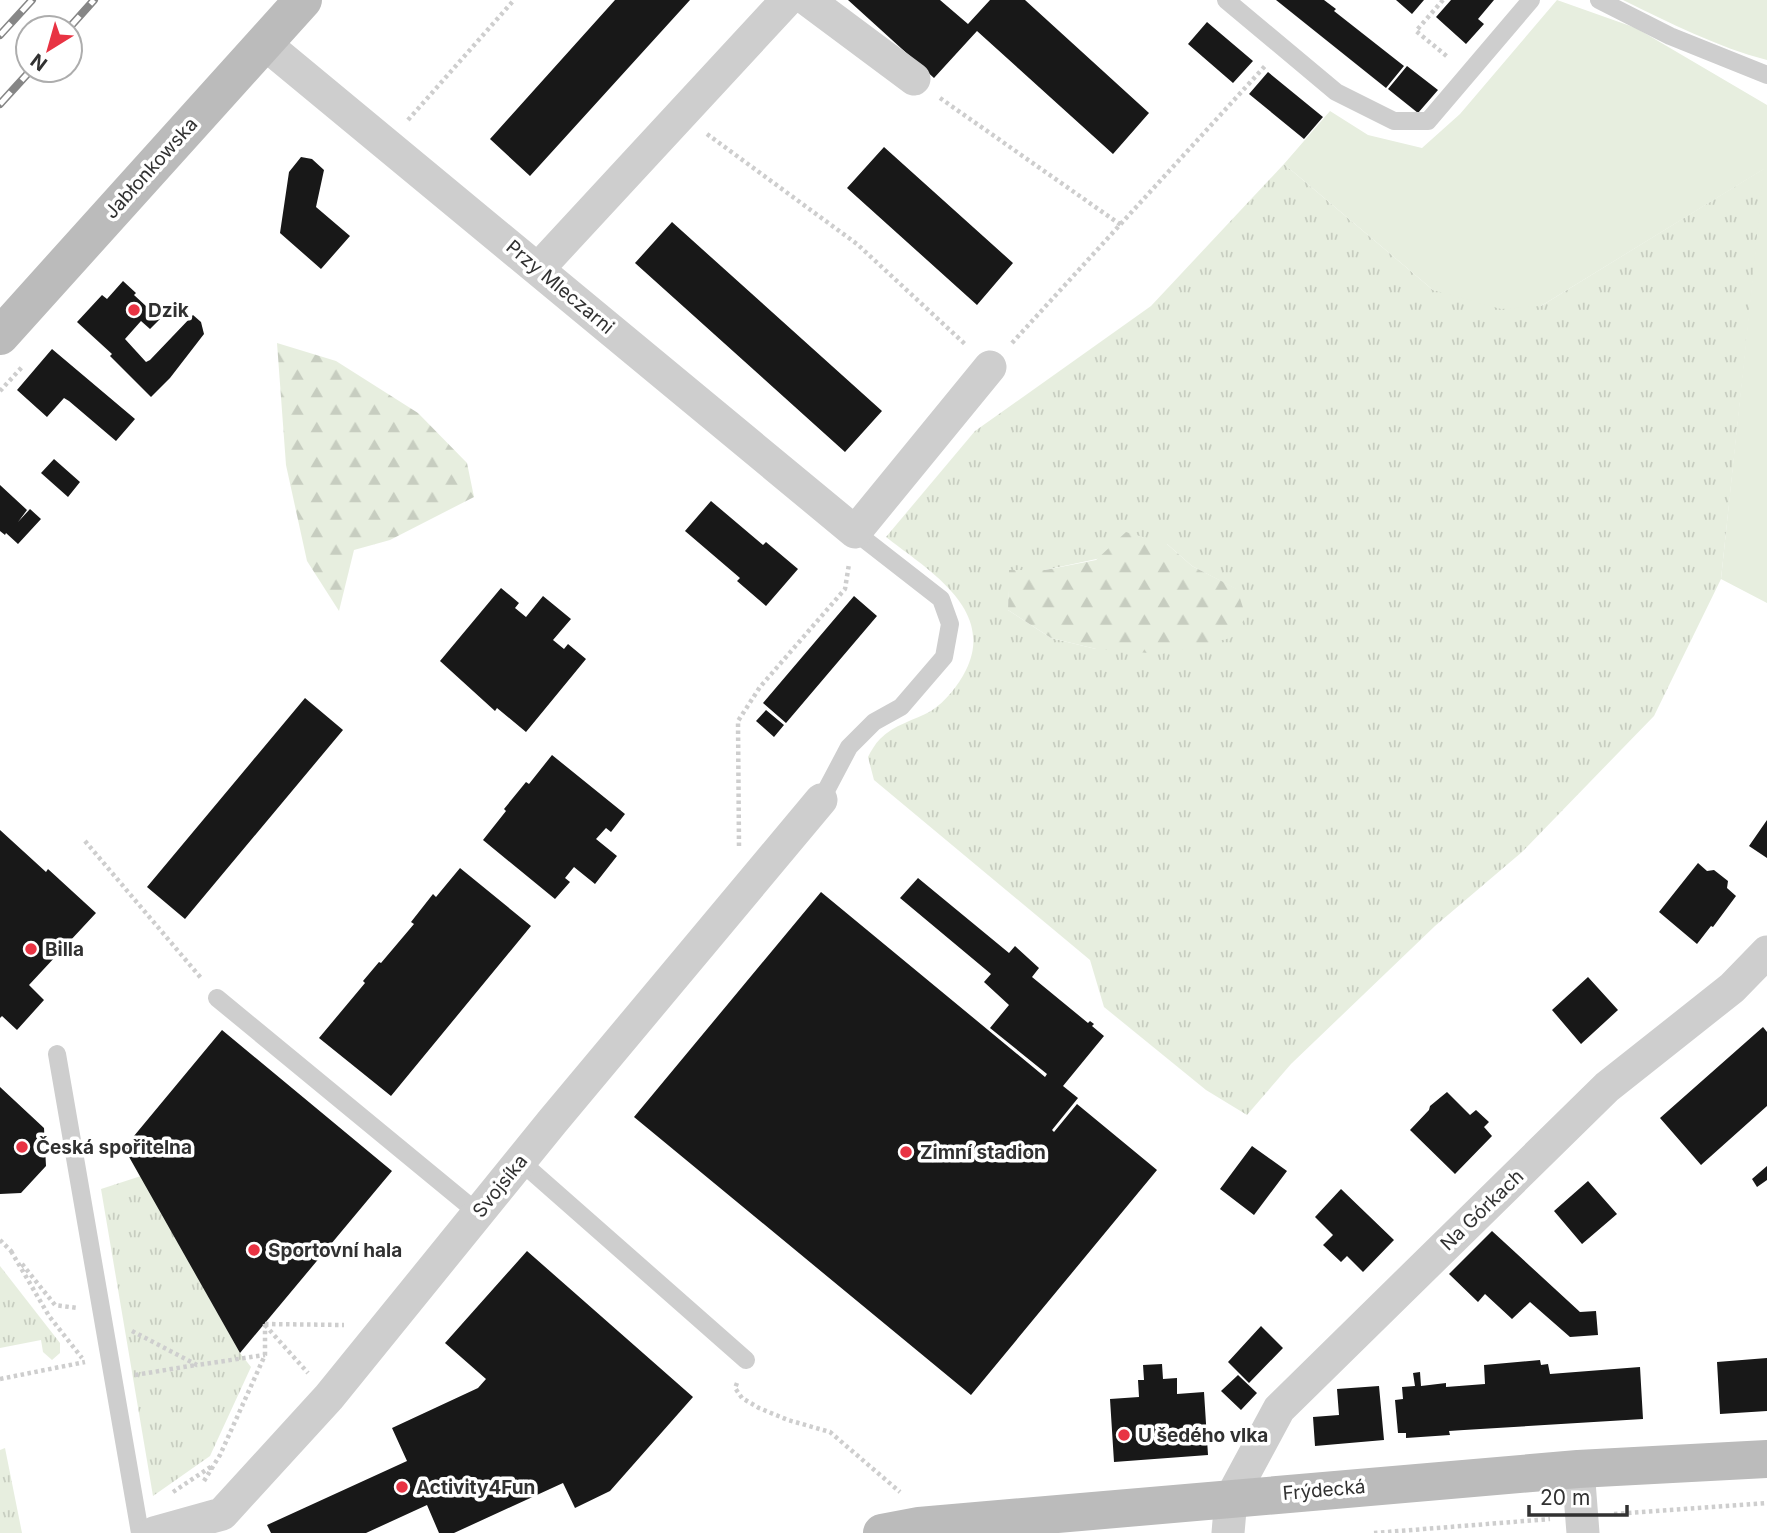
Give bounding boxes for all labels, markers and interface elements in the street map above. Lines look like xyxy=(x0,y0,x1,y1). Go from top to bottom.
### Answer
north arrow xyxy=(14,14,84,84)
text: N xyxy=(26,49,52,76)
street label: Jabłonkowska xyxy=(100,113,202,223)
street label: Przy Mleczarni xyxy=(501,235,619,339)
place label: Dzik xyxy=(148,299,189,322)
marker: Dzik xyxy=(126,302,142,318)
place label: Billa xyxy=(45,938,84,961)
marker: Billa xyxy=(23,941,39,957)
place label: Česká spořitelna xyxy=(36,1136,192,1159)
marker: Česká spořitelna xyxy=(14,1139,30,1155)
place label: Zimní stadion xyxy=(920,1141,1046,1164)
marker: Zimní stadion xyxy=(898,1144,914,1160)
street label: Svojsíka xyxy=(468,1150,532,1222)
street label: Na Górkach xyxy=(1436,1165,1528,1255)
place label: Sportovní hala xyxy=(268,1239,402,1262)
marker: Sportovní hala xyxy=(246,1242,262,1258)
place label: U šedého vlka xyxy=(1138,1424,1268,1447)
marker: U šedého vlka xyxy=(1116,1427,1132,1443)
scale bar xyxy=(1529,1474,1627,1518)
street label: Frýdecká xyxy=(1282,1475,1366,1505)
place label: Activity4Fun xyxy=(416,1476,535,1499)
marker: Activity4Fun xyxy=(394,1479,410,1495)
text: 20 m xyxy=(1540,1485,1590,1510)

